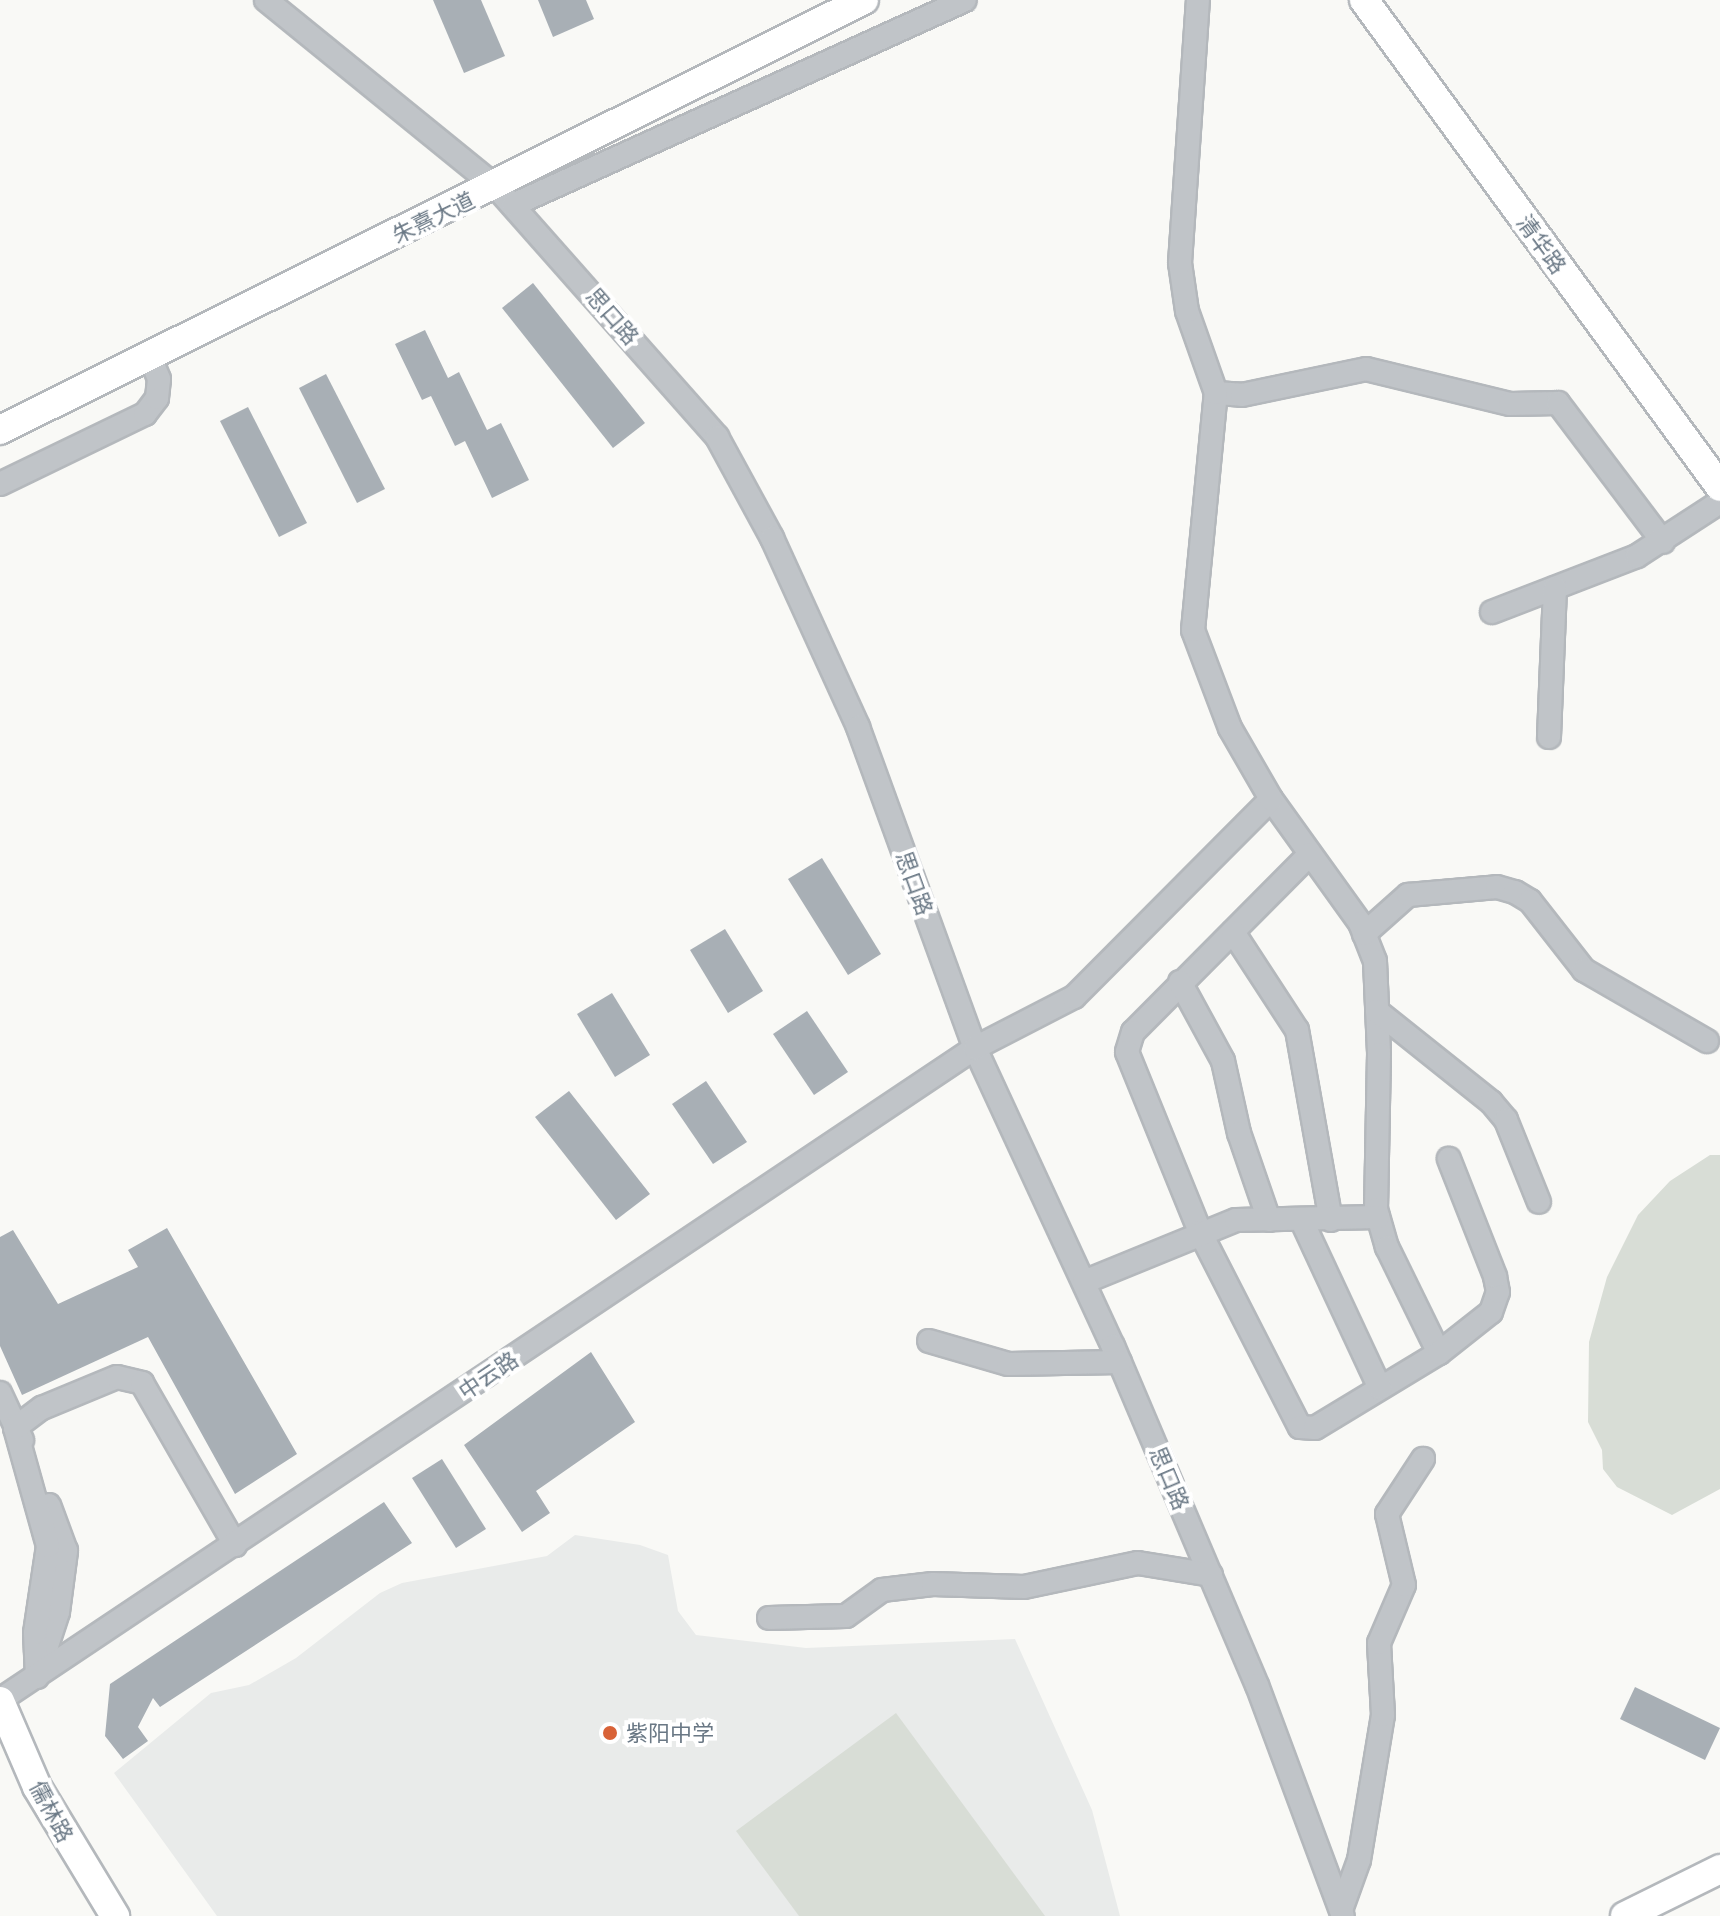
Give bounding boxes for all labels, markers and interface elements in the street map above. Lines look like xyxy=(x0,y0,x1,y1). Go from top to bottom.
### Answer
street label: 朱熹大道 xyxy=(388,186,478,248)
street label: 清华路 xyxy=(1512,210,1572,278)
street label: 思口路 xyxy=(581,282,645,350)
street label: 思口路 xyxy=(891,847,939,919)
street label: 中云路 xyxy=(453,1346,523,1404)
street label: 思口路 xyxy=(1145,1442,1195,1514)
place label: 紫阳中学 xyxy=(626,1720,714,1746)
marker: 紫阳中学 xyxy=(601,1724,619,1742)
street label: 儒林路 xyxy=(25,1776,79,1846)

